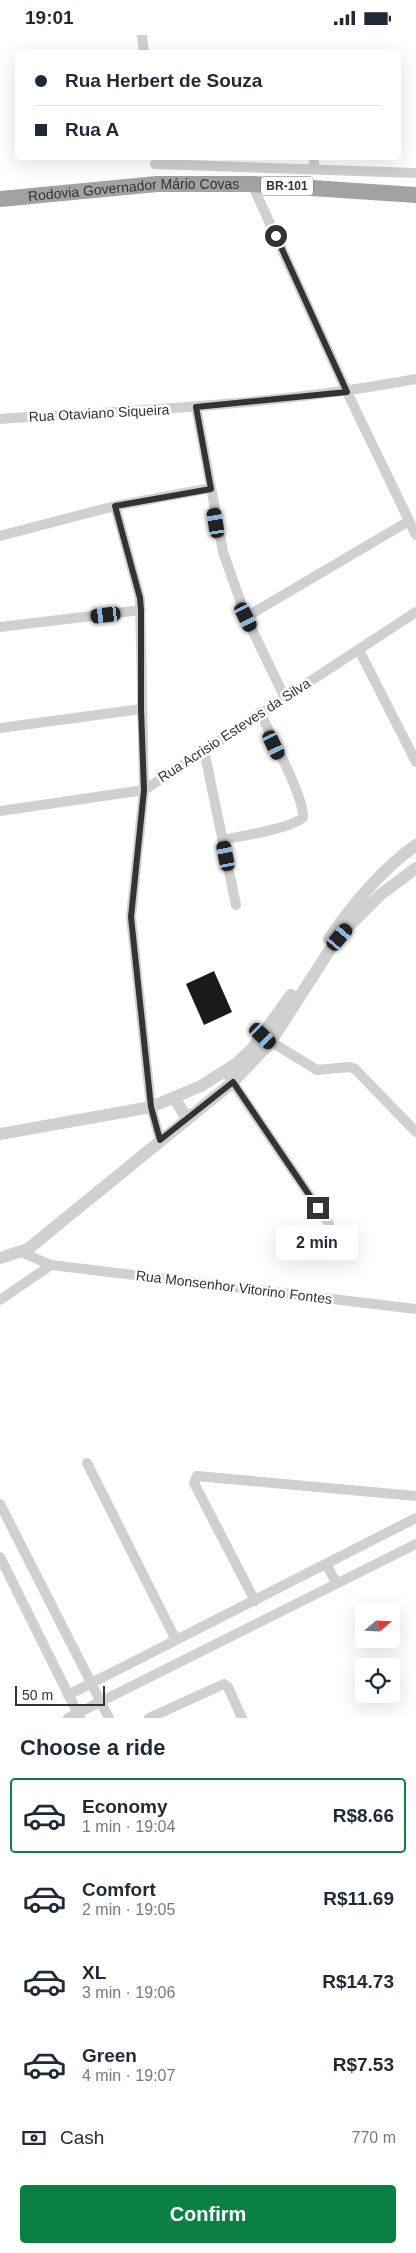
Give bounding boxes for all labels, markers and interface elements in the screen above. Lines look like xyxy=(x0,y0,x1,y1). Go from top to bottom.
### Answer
text: 19:01 xyxy=(25,7,74,28)
text: Rua Herbert de Souza xyxy=(65,70,262,91)
text: Rua A xyxy=(65,119,119,140)
street label: Rodovia Governador Mário Covas xyxy=(27,176,239,204)
road number: BR-101 xyxy=(261,177,313,195)
route start xyxy=(265,225,287,247)
street label: Rua Otaviano Siqueira xyxy=(28,401,170,425)
car xyxy=(206,507,225,539)
car xyxy=(232,600,259,634)
car xyxy=(90,606,121,624)
street label: Rua Acrisio Esteves da Silva xyxy=(155,675,313,785)
car xyxy=(260,728,287,762)
car xyxy=(215,840,236,872)
car xyxy=(324,921,355,953)
car xyxy=(246,1020,279,1052)
route end xyxy=(307,1197,329,1219)
callout: 2 min xyxy=(277,1225,359,1261)
text: 2 min xyxy=(296,1234,338,1251)
street label: Rua Monsenhor Vitorino Fontes xyxy=(135,1267,333,1307)
north arrow xyxy=(355,1603,400,1647)
map controls xyxy=(355,1603,400,1703)
button: locate xyxy=(355,1658,400,1703)
scale bar xyxy=(15,1683,105,1706)
text: 50 m xyxy=(22,1687,53,1703)
text: Choose a ride xyxy=(20,1735,165,1760)
icon: car xyxy=(22,1793,67,1838)
text: Economy xyxy=(82,1796,168,1817)
text: R$8.66 xyxy=(333,1805,394,1826)
text: 1 min · 19:04 xyxy=(82,1818,175,1835)
icon: car xyxy=(22,1876,67,1921)
text: Comfort xyxy=(82,1879,156,1900)
text: R$11.69 xyxy=(323,1888,394,1909)
text: 2 min · 19:05 xyxy=(82,1901,175,1918)
icon: car xyxy=(22,1959,67,2004)
text: XL xyxy=(82,1962,106,1983)
text: R$14.73 xyxy=(322,1971,394,1992)
text: 3 min · 19:06 xyxy=(82,1984,175,2001)
icon: car xyxy=(22,2042,67,2087)
text: Green xyxy=(82,2045,137,2066)
text: R$7.53 xyxy=(333,2054,394,2075)
text: 4 min · 19:07 xyxy=(82,2067,175,2084)
icon: cash xyxy=(20,2124,48,2152)
text: Cash xyxy=(60,2127,104,2148)
text: 770 m xyxy=(352,2129,396,2146)
button: Confirm xyxy=(20,2185,396,2243)

